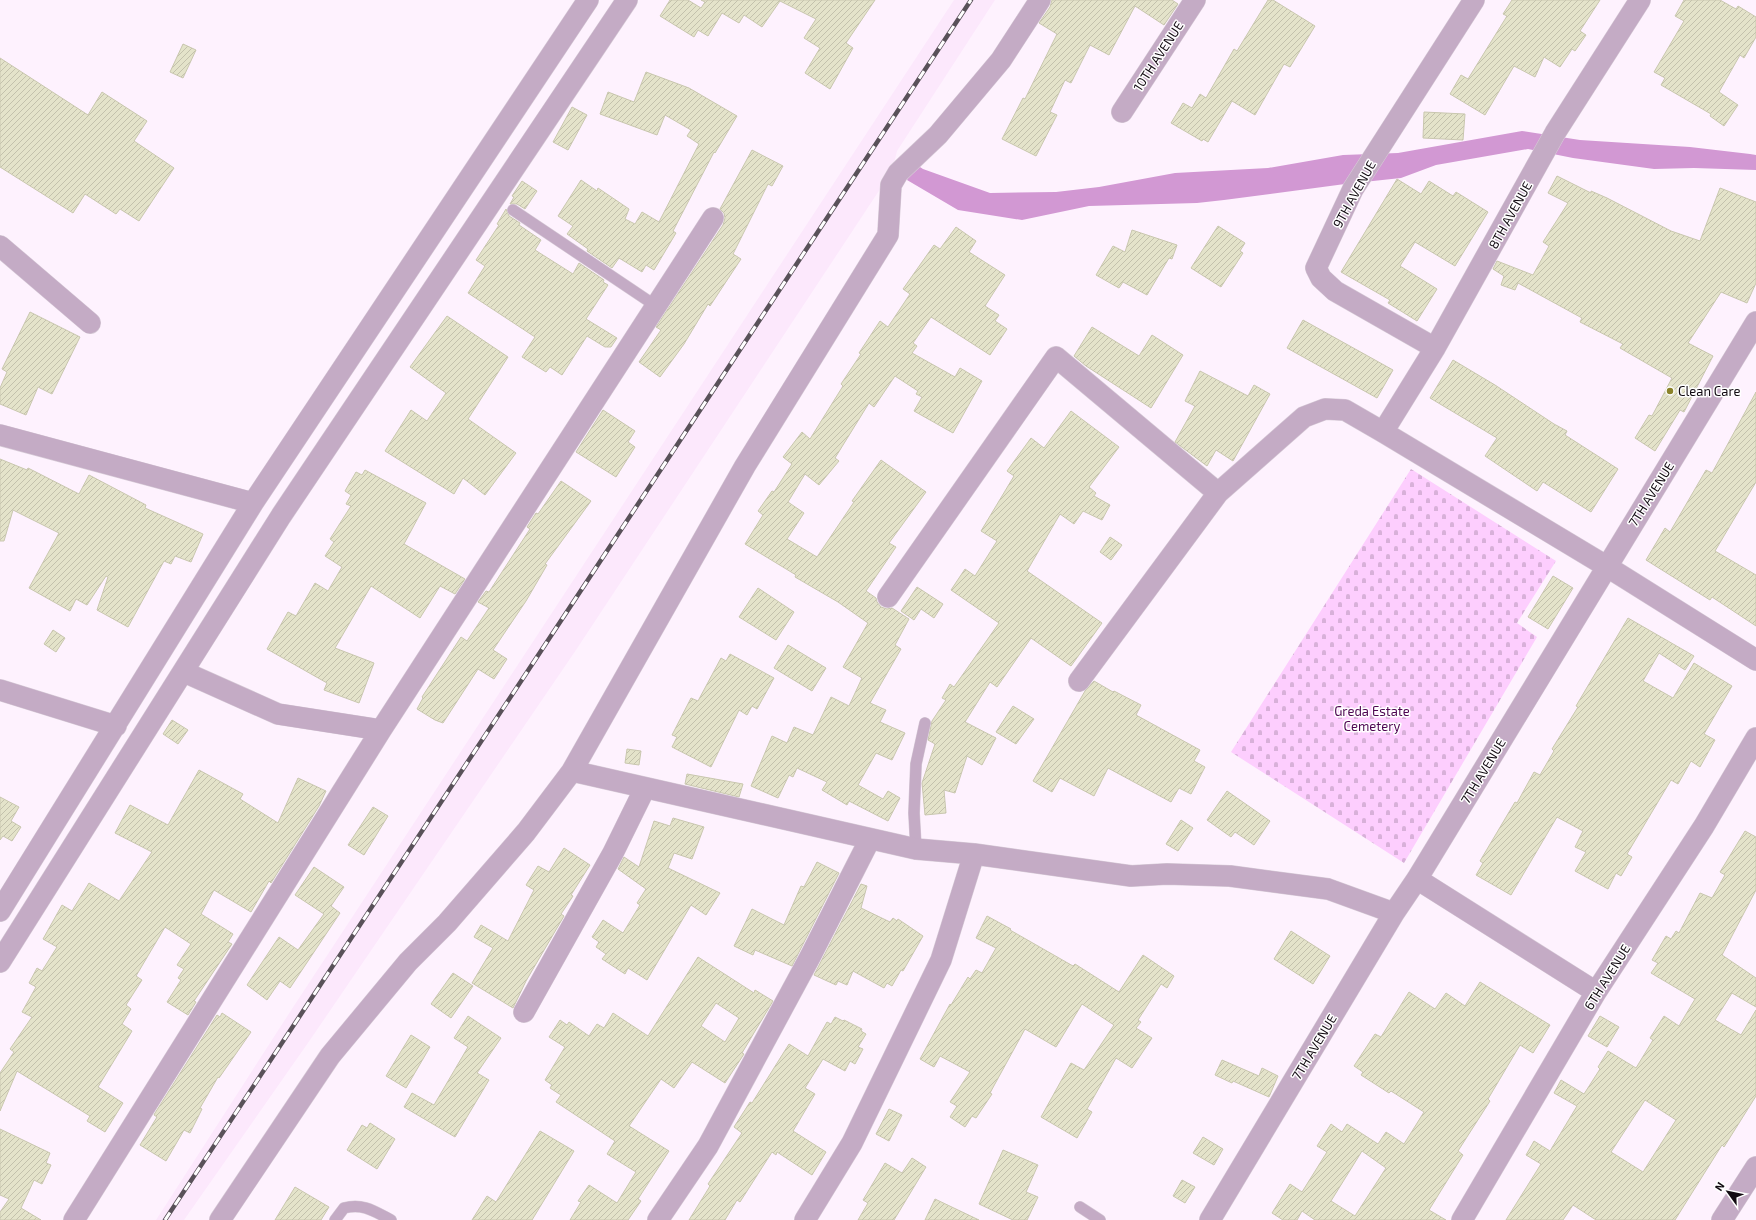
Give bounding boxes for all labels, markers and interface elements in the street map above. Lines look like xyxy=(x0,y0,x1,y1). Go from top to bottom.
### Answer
street label: 10TH AVENUE xyxy=(1130,18,1186,94)
street label: 9TH AVENUE xyxy=(1329,158,1379,230)
street label: 8TH AVENUE xyxy=(1485,178,1535,252)
place label: Clean Care xyxy=(1678,383,1740,399)
marker: Clean Care xyxy=(1665,386,1675,396)
street label: 7TH AVENUE xyxy=(1625,459,1677,529)
park label: Greda Estate Cemetery xyxy=(1334,703,1410,734)
street label: 7TH AVENUE xyxy=(1457,735,1509,807)
street label: 6TH AVENUE xyxy=(1581,941,1633,1013)
street label: 7TH AVENUE xyxy=(1288,1011,1340,1083)
north arrow xyxy=(1708,1172,1748,1212)
text: N xyxy=(1712,1179,1727,1193)

